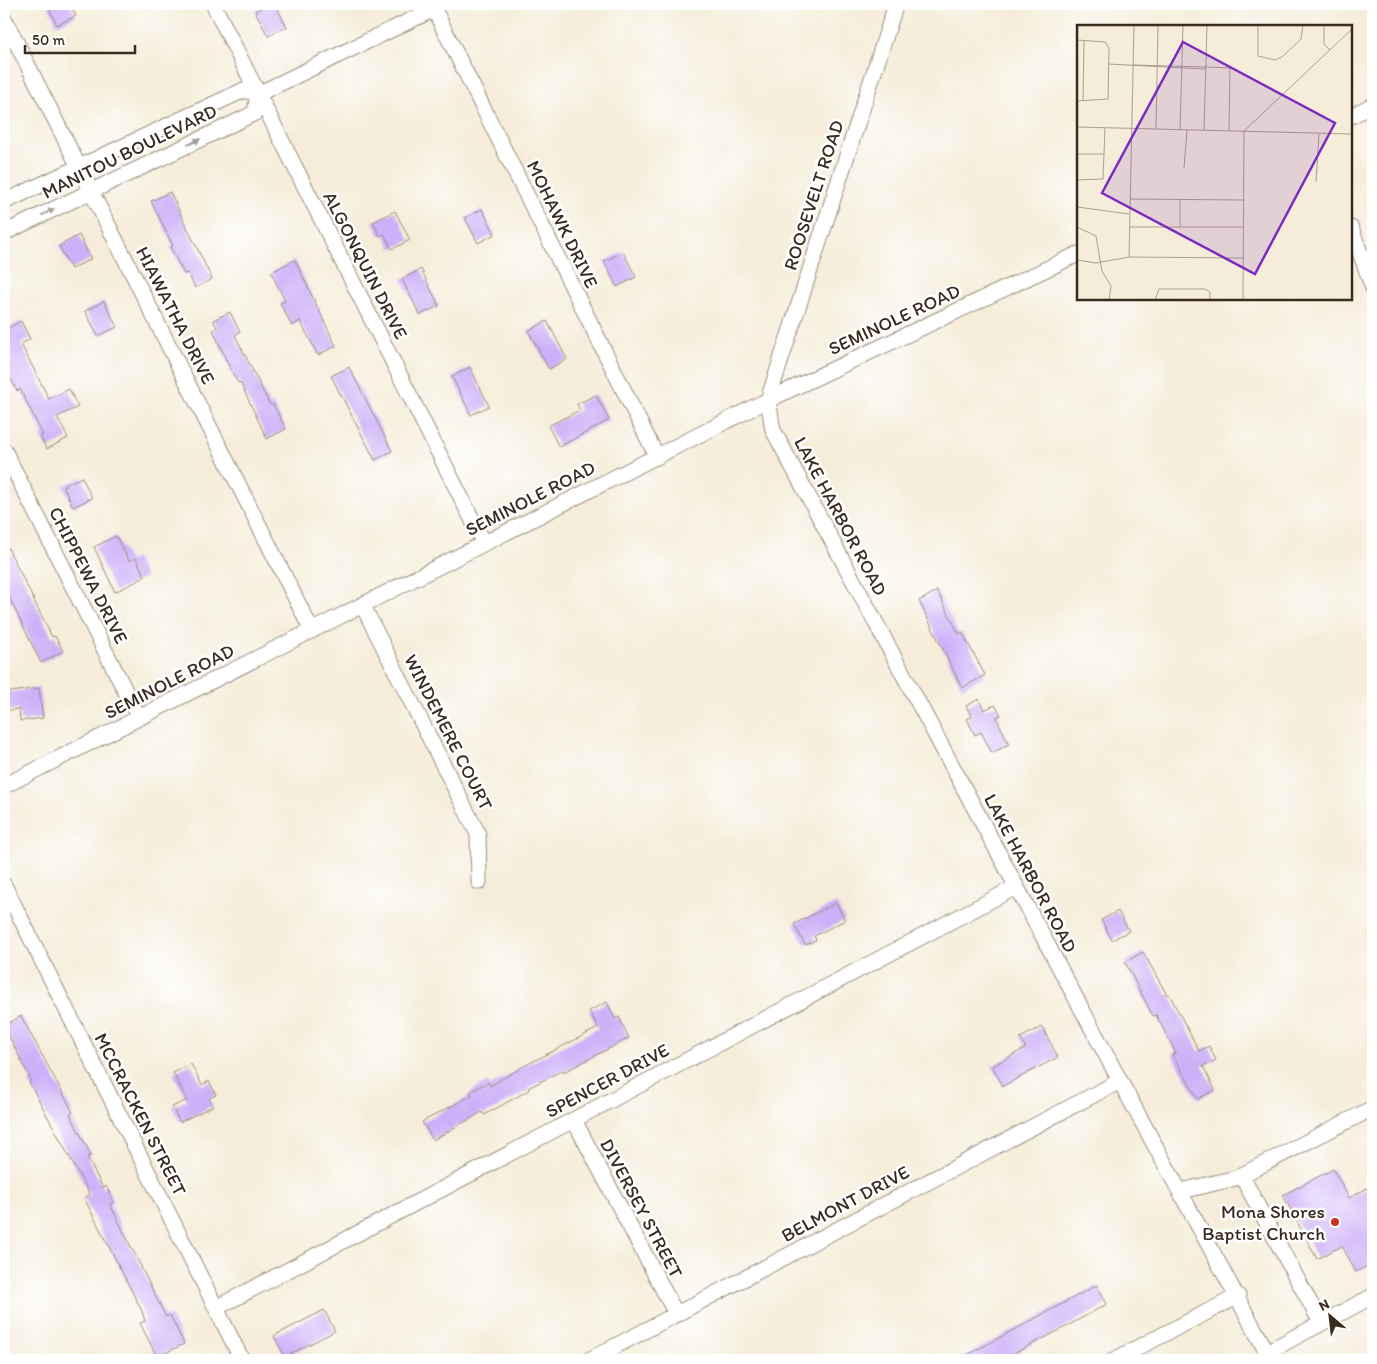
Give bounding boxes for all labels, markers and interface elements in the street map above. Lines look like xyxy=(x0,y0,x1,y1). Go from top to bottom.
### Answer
scale bar xyxy=(25,22,135,54)
inset map xyxy=(1077,25,1352,300)
text: 50 m xyxy=(32,31,65,49)
street label: MANITOU BOULEVARD xyxy=(38,99,220,204)
street label: ROOSEVELT ROAD xyxy=(778,117,849,273)
one-way arrow xyxy=(187,138,201,146)
street label: MOHAWK DRIVE xyxy=(522,157,603,292)
street label: ALGONQUIN DRIVE xyxy=(318,188,413,343)
one-way arrow xyxy=(40,208,55,216)
street label: HIAWATHA DRIVE xyxy=(131,243,220,388)
street label: SEMINOLE ROAD xyxy=(825,279,964,360)
street label: LAKE HARBOR ROAD xyxy=(789,433,892,600)
street label: SEMINOLE ROAD xyxy=(461,456,599,541)
street label: CHIPPEWA DRIVE xyxy=(44,503,133,648)
street label: SEMINOLE ROAD xyxy=(100,639,238,724)
street label: WINDEMERE COURT xyxy=(399,650,498,814)
street label: LAKE HARBOR ROAD xyxy=(979,790,1082,957)
street label: MCCRACKEN STREET xyxy=(90,1029,192,1200)
street label: SPENCER DRIVE xyxy=(542,1038,673,1123)
street label: DIVERSEY STREET xyxy=(595,1135,688,1282)
street label: BELMONT DRIVE xyxy=(777,1160,913,1247)
place label: Mona Shores Baptist Church xyxy=(1202,1200,1325,1245)
marker: Mona Shores Baptist Church xyxy=(1329,1216,1341,1228)
north arrow xyxy=(1304,1292,1354,1342)
text: N xyxy=(1316,1295,1332,1315)

